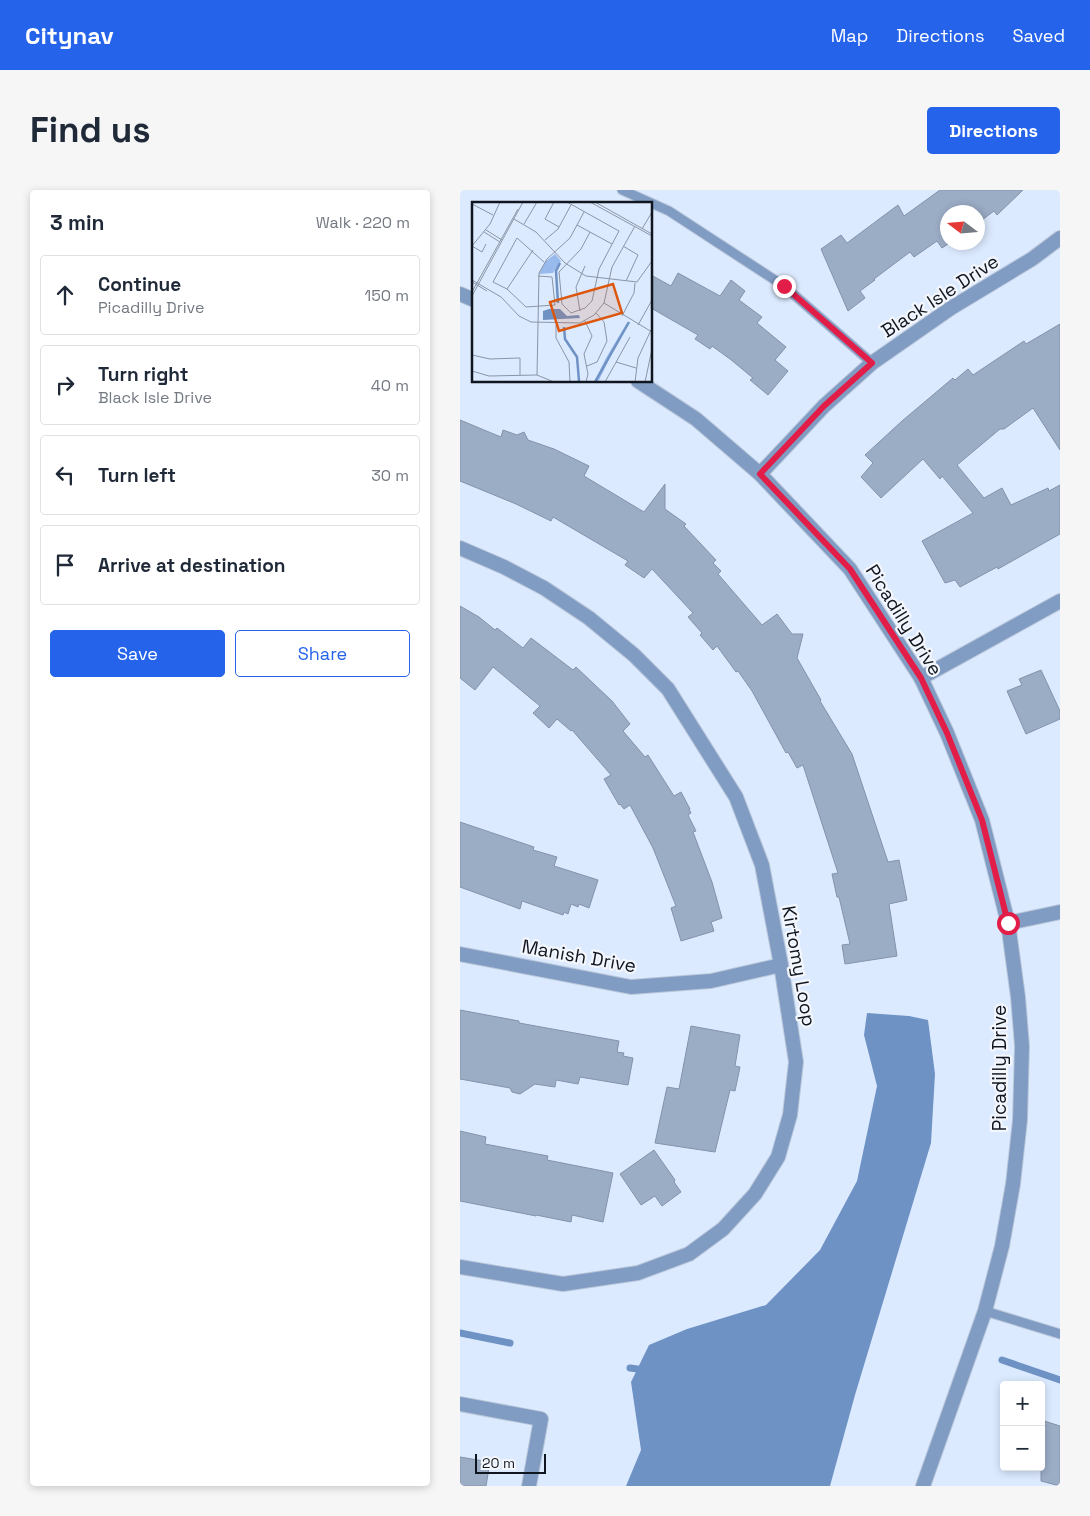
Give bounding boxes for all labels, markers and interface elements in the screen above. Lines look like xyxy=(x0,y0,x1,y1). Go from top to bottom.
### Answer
text: Citynav xyxy=(25,20,114,51)
text: Map xyxy=(831,24,868,47)
text: Directions xyxy=(896,24,985,47)
text: Saved xyxy=(1013,24,1065,47)
button: Directions xyxy=(927,107,1060,154)
text: Find us xyxy=(30,108,151,152)
inset map xyxy=(472,202,652,382)
north arrow xyxy=(940,205,985,250)
text: 3 min xyxy=(50,209,105,236)
text: Walk · 220 m xyxy=(316,212,410,233)
street label: Black Isle Drive xyxy=(876,249,1004,343)
text: Continue xyxy=(98,272,181,297)
route end xyxy=(773,275,796,298)
icon: ahead xyxy=(51,281,79,309)
text: 150 m xyxy=(365,285,409,306)
text: Picadilly Drive xyxy=(98,297,204,318)
text: Turn right xyxy=(98,362,188,387)
icon: right xyxy=(51,371,79,399)
text: 40 m xyxy=(371,375,409,396)
text: Black Isle Drive xyxy=(98,387,212,408)
icon: left xyxy=(51,461,79,489)
text: Turn left xyxy=(98,463,176,488)
text: 30 m xyxy=(371,465,409,486)
icon: arrive xyxy=(51,551,79,579)
text: Arrive at destination xyxy=(98,553,286,578)
street label: Picadilly Drive xyxy=(860,560,948,680)
button: Save xyxy=(50,630,225,677)
button: Share xyxy=(235,630,410,677)
street label: Kirtomy Loop xyxy=(776,904,822,1028)
route start xyxy=(997,912,1020,935)
street label: Manish Drive xyxy=(520,934,638,978)
street label: Picadilly Drive xyxy=(987,1005,1012,1131)
map controls xyxy=(1000,1381,1045,1471)
button: + xyxy=(1000,1381,1045,1426)
button: − xyxy=(1000,1426,1045,1471)
scale bar xyxy=(475,1451,546,1474)
text: 20 m xyxy=(482,1454,515,1472)

